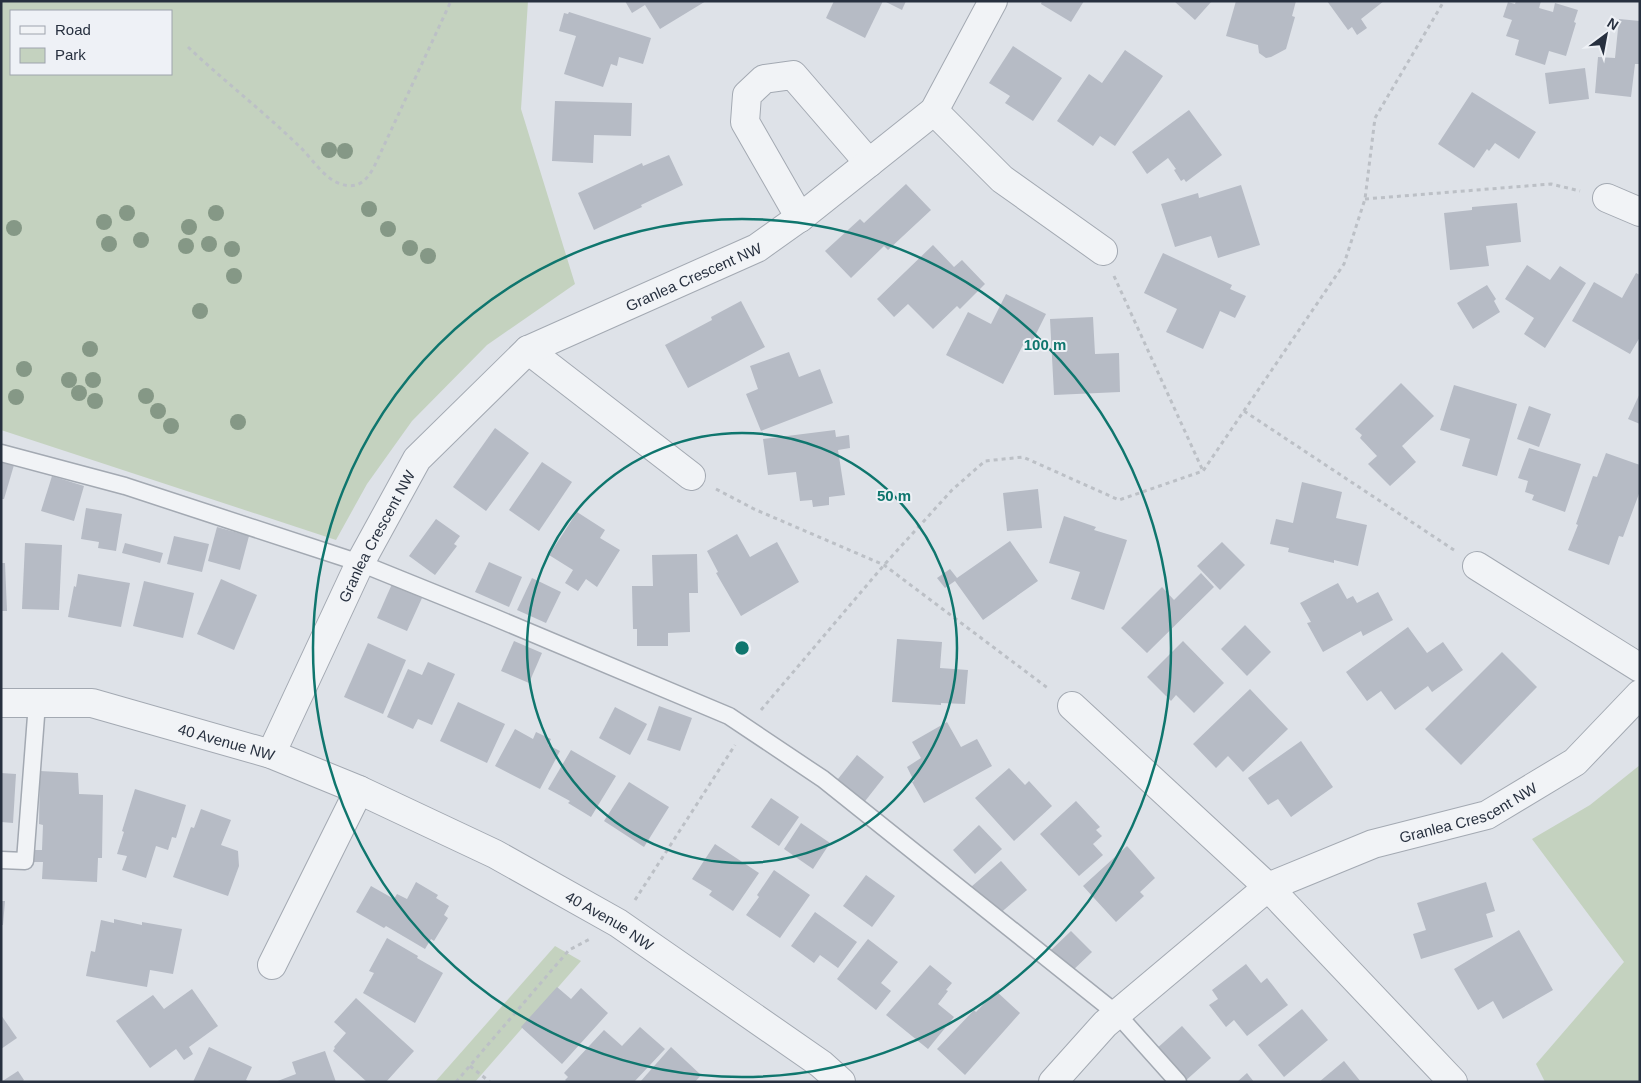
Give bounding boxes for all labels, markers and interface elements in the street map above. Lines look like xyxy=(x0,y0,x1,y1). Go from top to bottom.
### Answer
legend xyxy=(10,10,172,75)
north arrow xyxy=(1581,10,1631,60)
text: N xyxy=(1604,15,1621,33)
text: Road xyxy=(55,21,91,38)
text: Park xyxy=(55,46,86,63)
street label: Granlea Crescent NW xyxy=(623,238,765,314)
text: 100 m xyxy=(1024,336,1066,353)
street label: Granlea Crescent NW xyxy=(335,466,418,605)
text: 50 m xyxy=(877,487,911,504)
centre of rings xyxy=(733,639,751,657)
street label: 40 Avenue NW xyxy=(176,720,278,763)
street label: Granlea Crescent NW xyxy=(1397,778,1540,846)
street label: 40 Avenue NW xyxy=(563,887,658,954)

